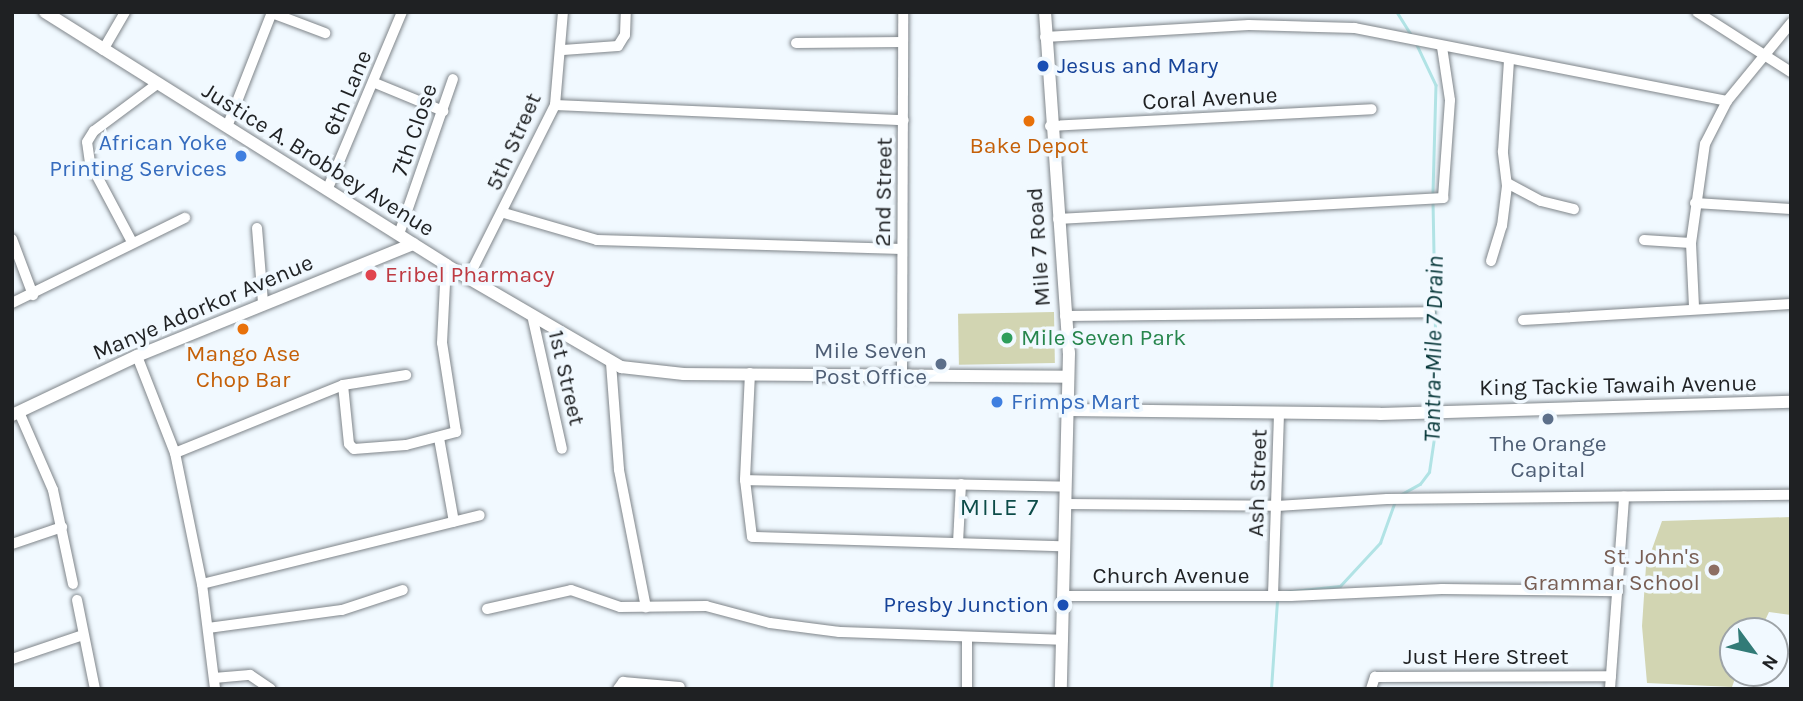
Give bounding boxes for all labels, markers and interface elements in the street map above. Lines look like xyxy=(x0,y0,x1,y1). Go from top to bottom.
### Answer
street label: 6th Lane xyxy=(318,46,378,140)
place label: Jesus and Mary xyxy=(1057,52,1218,80)
marker: Jesus and Mary xyxy=(1035,58,1051,74)
street label: Justice A. Brobbey Avenue xyxy=(197,77,439,243)
street label: 7th Close xyxy=(386,80,444,180)
street label: Coral Avenue xyxy=(1142,82,1278,116)
street label: 5th Street xyxy=(480,89,548,195)
marker: Bake Depot xyxy=(1021,113,1037,129)
place label: African Yoke Printing Services xyxy=(49,129,227,183)
place label: Bake Depot xyxy=(970,132,1088,160)
street label: 2nd Street xyxy=(869,137,899,247)
marker: African Yoke Printing Services xyxy=(233,148,249,164)
street label: Mile 7 Road xyxy=(1021,187,1057,307)
street label: Manye Adorkor Avenue xyxy=(89,249,317,367)
water label: Tantra-Mile 7 Drain xyxy=(1418,256,1450,442)
place label: Eribel Pharmacy xyxy=(385,261,555,289)
marker: Eribel Pharmacy xyxy=(363,267,379,283)
marker: Mango Ase Chop Bar xyxy=(235,321,251,337)
place label: Mile Seven Park xyxy=(1021,324,1186,352)
street label: 1st Street xyxy=(542,328,590,428)
marker: Mile Seven Park xyxy=(999,330,1015,346)
place label: Mile Seven Post Office xyxy=(814,337,927,391)
place label: Mango Ase Chop Bar xyxy=(186,340,300,394)
marker: Mile Seven Post Office xyxy=(933,356,949,372)
street label: King Tackie Tawaih Avenue xyxy=(1479,370,1757,402)
place label: Frimps Mart xyxy=(1011,388,1140,416)
marker: Frimps Mart xyxy=(989,394,1005,410)
marker: The Orange Capital xyxy=(1540,411,1556,427)
street label: Ash Street xyxy=(1242,429,1274,537)
place label: The Orange Capital xyxy=(1489,430,1607,484)
district label: MILE 7 xyxy=(960,494,1040,522)
place label: St. John's Grammar School xyxy=(1524,543,1700,597)
street label: Church Avenue xyxy=(1092,562,1250,590)
marker: St. John's Grammar School xyxy=(1706,562,1722,578)
place label: Presby Junction xyxy=(883,591,1049,619)
marker: Presby Junction xyxy=(1055,597,1071,613)
north arrow xyxy=(1719,617,1789,687)
street label: Just Here Street xyxy=(1403,643,1569,671)
text: N xyxy=(1757,651,1783,674)

